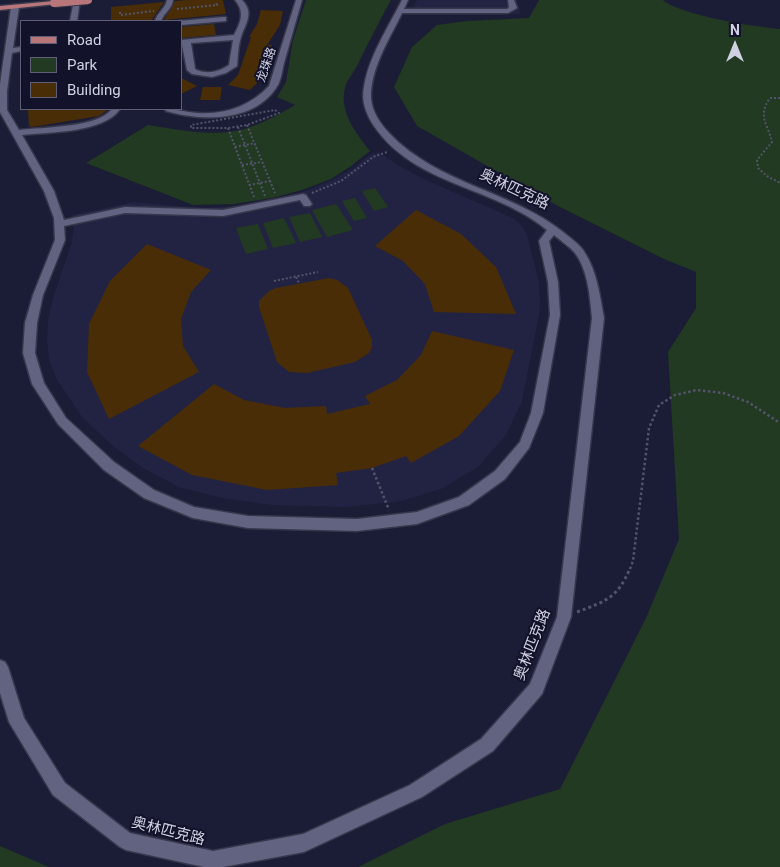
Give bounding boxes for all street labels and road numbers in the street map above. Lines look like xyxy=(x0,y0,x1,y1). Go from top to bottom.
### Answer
street label: 龙珠路 xyxy=(254,46,280,84)
street label: 奥林匹克路 xyxy=(476,166,552,214)
street label: 奥林匹克路 xyxy=(511,607,555,683)
street label: 奥林匹克路 xyxy=(129,814,207,850)

